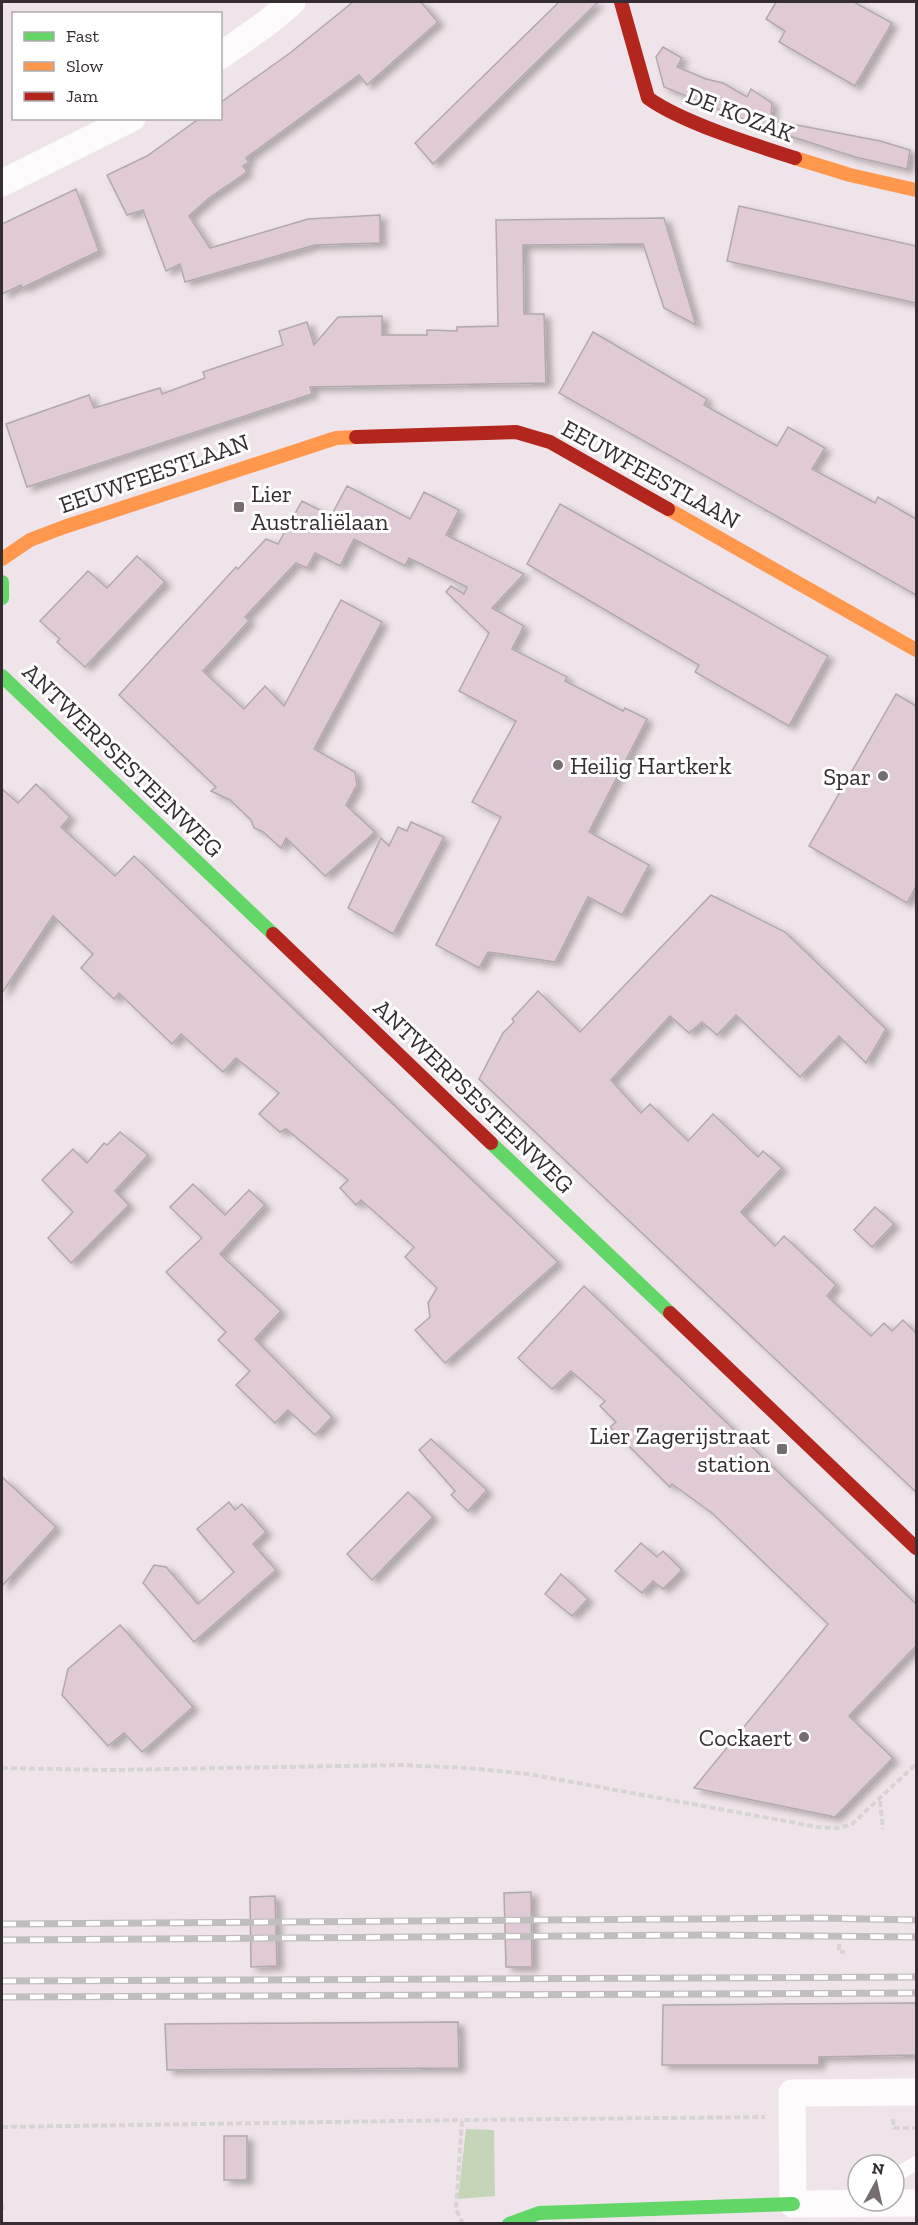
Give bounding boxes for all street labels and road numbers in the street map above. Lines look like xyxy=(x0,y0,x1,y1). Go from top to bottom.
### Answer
street label: DE KOZAK xyxy=(682,80,798,148)
street label: EEUWFEESTLAAN xyxy=(557,413,745,535)
street label: EEUWFEESTLAAN xyxy=(55,427,253,519)
street label: ANTWERPSESTEENWEG xyxy=(17,657,229,863)
street label: ANTWERPSESTEENWEG xyxy=(368,993,580,1199)

